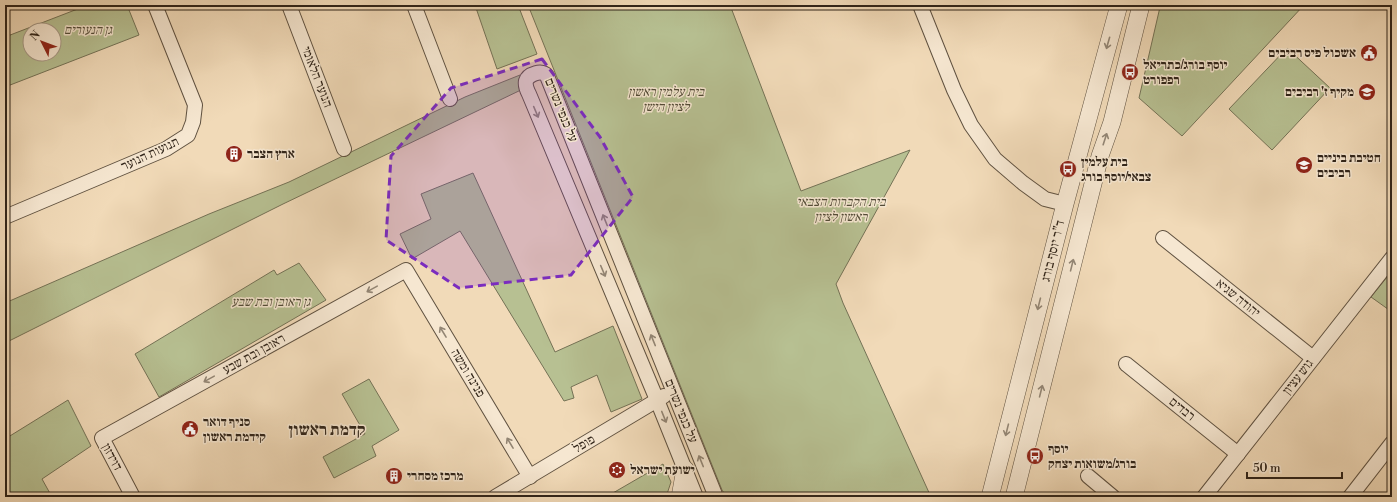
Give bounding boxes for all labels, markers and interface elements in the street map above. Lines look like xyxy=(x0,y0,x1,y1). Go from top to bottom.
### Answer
north arrow xyxy=(22,22,62,62)
park label: גן הנעורים xyxy=(64,22,113,38)
text: N xyxy=(27,28,44,44)
one-way arrow xyxy=(1104,36,1112,49)
public building icon: אשכול פיס רביבים xyxy=(1359,43,1379,63)
street label: הנוער הלאומי xyxy=(298,44,336,110)
place label: אשכול פיס רביבים xyxy=(1268,45,1356,61)
place label: יוסף בורג/כתריאל רפפורט xyxy=(1143,57,1227,88)
bus stop icon: יוסף בורג/כתריאל רפפורט xyxy=(1120,62,1140,82)
street label: על כנפי נשרים xyxy=(541,76,581,144)
school or university icon: מקיף ז' רביבים xyxy=(1357,82,1377,102)
park label: בית עלמין ראשון לציון הישן xyxy=(628,84,705,115)
place label: מקיף ז' רביבים xyxy=(1285,84,1354,100)
one-way arrow xyxy=(533,106,541,118)
street label: תנועות הנוער xyxy=(118,134,182,174)
one-way arrow xyxy=(1102,134,1110,146)
building icon: ארץ הצבר xyxy=(224,144,244,164)
place label: ארץ הצבר xyxy=(247,146,295,162)
place label: חטיבת ביניים רביבים xyxy=(1317,150,1381,181)
place label: בית עלמין צבאי/יוסף בורג xyxy=(1081,154,1152,185)
school or university icon: חטיבת ביניים רביבים xyxy=(1294,155,1314,175)
bus stop icon: בית עלמין צבאי/יוסף בורג xyxy=(1058,159,1078,179)
park label: בית הקברות הצבאי ראשון לציון xyxy=(797,194,886,225)
one-way arrow xyxy=(600,214,608,226)
street label: ד"ר יוסף בורג xyxy=(1038,219,1068,283)
one-way arrow xyxy=(1069,259,1077,272)
one-way arrow xyxy=(599,264,607,276)
street label: יהודה שגיא xyxy=(1213,275,1264,321)
one-way arrow xyxy=(366,285,378,293)
park label: גן ראובן ובת שבע xyxy=(232,294,311,310)
one-way arrow xyxy=(1035,297,1043,310)
one-way arrow xyxy=(439,327,447,338)
street label: ראובן ובת שבע xyxy=(220,330,288,378)
one-way arrow xyxy=(648,335,656,347)
street label: פנינה ומשה xyxy=(447,346,489,400)
street label: גוש עציון xyxy=(1279,356,1317,398)
one-way arrow xyxy=(203,375,215,383)
street label: על כנפי נשרים xyxy=(661,377,701,445)
one-way arrow xyxy=(1037,385,1045,398)
street label: רבדים xyxy=(1166,394,1198,424)
one-way arrow xyxy=(660,410,668,422)
place label: סניף דואר קידמת ראשון xyxy=(203,414,266,445)
public building icon: סניף דואר קידמת ראשון xyxy=(180,419,200,439)
district label: קדמת ראשון xyxy=(289,419,366,441)
one-way arrow xyxy=(1003,423,1011,436)
street label: פופל xyxy=(570,431,598,457)
one-way arrow xyxy=(505,437,513,449)
street label: דוידזון xyxy=(98,441,126,474)
place label: יוסף בורג/משואות יצחק xyxy=(1048,441,1136,472)
bus stop icon: יוסף בורג/משואות יצחק xyxy=(1025,446,1045,466)
scale bar xyxy=(1247,454,1342,480)
one-way arrow xyxy=(697,455,705,467)
synagogue icon: ישועת ישראל xyxy=(607,460,627,480)
text: 50 m xyxy=(1253,461,1281,476)
place label: ישועת ישראל xyxy=(630,462,695,478)
building icon: מרכז מסחרי xyxy=(384,466,404,486)
place label: מרכז מסחרי xyxy=(407,468,464,484)

